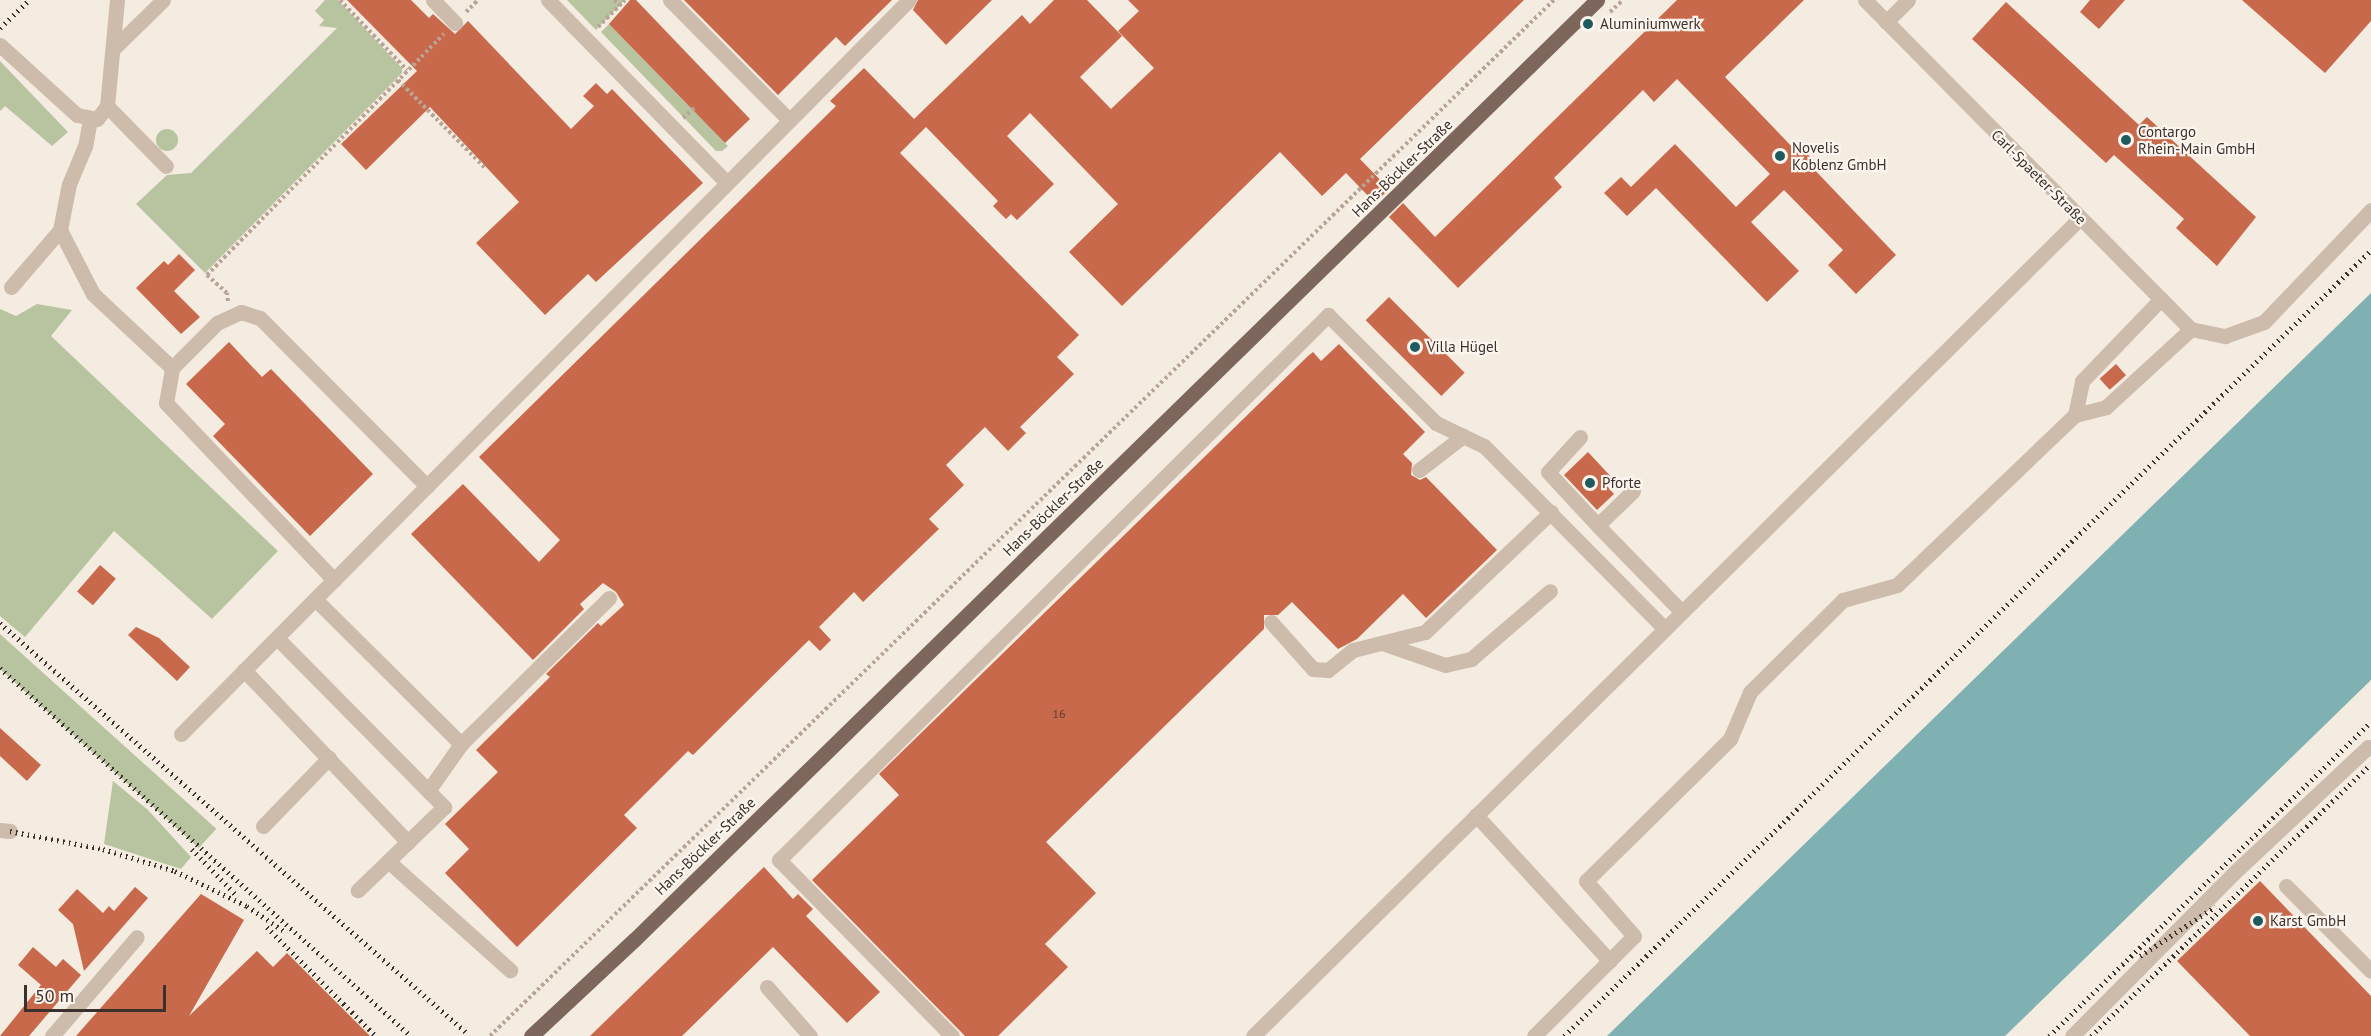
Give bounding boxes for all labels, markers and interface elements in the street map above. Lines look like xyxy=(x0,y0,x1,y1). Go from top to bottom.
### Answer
place label: Aluminiumwerk xyxy=(1600,15,1701,33)
marker: Aluminiumwerk xyxy=(1581,17,1595,31)
street label: Hans-Böckler-Straße xyxy=(1348,115,1456,221)
place label: Contargo Rhein-Main GmbH xyxy=(2138,122,2255,157)
street label: Carl-Spaeter-Straße xyxy=(1988,126,2090,228)
marker: Contargo Rhein-Main GmbH xyxy=(2119,133,2133,147)
place label: Novelis Koblenz GmbH xyxy=(1792,138,1887,173)
marker: Novelis Koblenz GmbH xyxy=(1773,149,1787,163)
place label: Villa Hügel xyxy=(1427,338,1498,356)
marker: Villa Hügel xyxy=(1408,340,1422,354)
street label: Hans-Böckler-Straße xyxy=(999,454,1107,560)
place label: Pforte xyxy=(1602,474,1641,492)
marker: Pforte xyxy=(1583,476,1597,490)
house number: 16 xyxy=(1052,707,1066,721)
street label: Hans-Böckler-Straße xyxy=(651,793,759,899)
place label: Karst GmbH xyxy=(2270,912,2346,930)
marker: Karst GmbH xyxy=(2251,914,2265,928)
scale bar xyxy=(27,973,170,1011)
text: 50 m xyxy=(35,984,74,1007)

